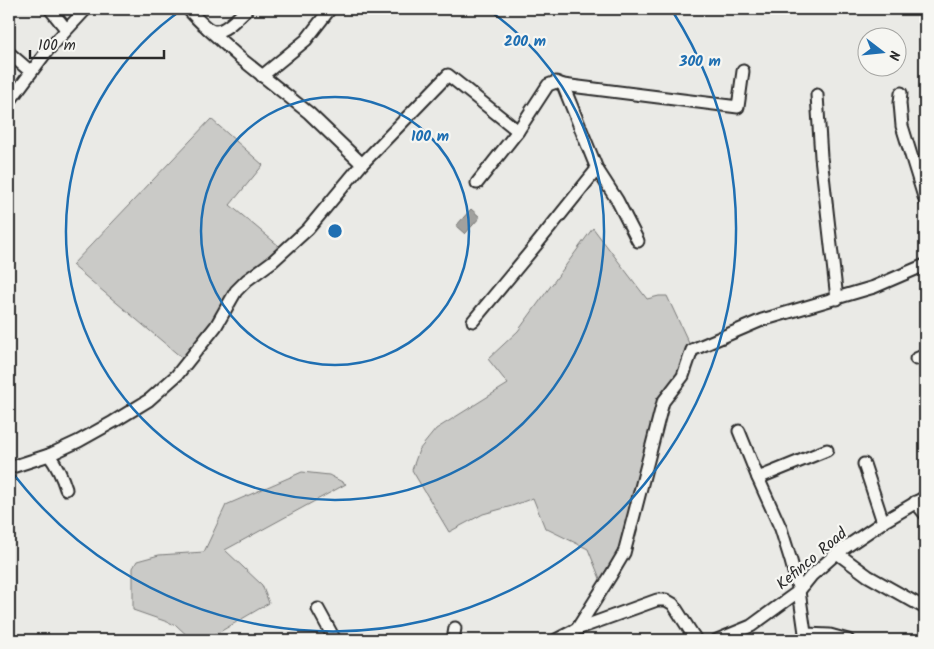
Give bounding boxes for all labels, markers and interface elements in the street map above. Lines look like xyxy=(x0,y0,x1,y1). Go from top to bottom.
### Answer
scale bar xyxy=(30,28,164,60)
north arrow xyxy=(856,28,906,78)
text: 200 m xyxy=(504,30,546,54)
text: 100 m xyxy=(38,34,76,58)
text: N xyxy=(882,48,905,63)
text: 300 m xyxy=(678,50,721,74)
text: 100 m xyxy=(411,125,449,149)
centre of rings xyxy=(326,222,344,240)
street label: Kefinco Road xyxy=(771,521,854,597)

